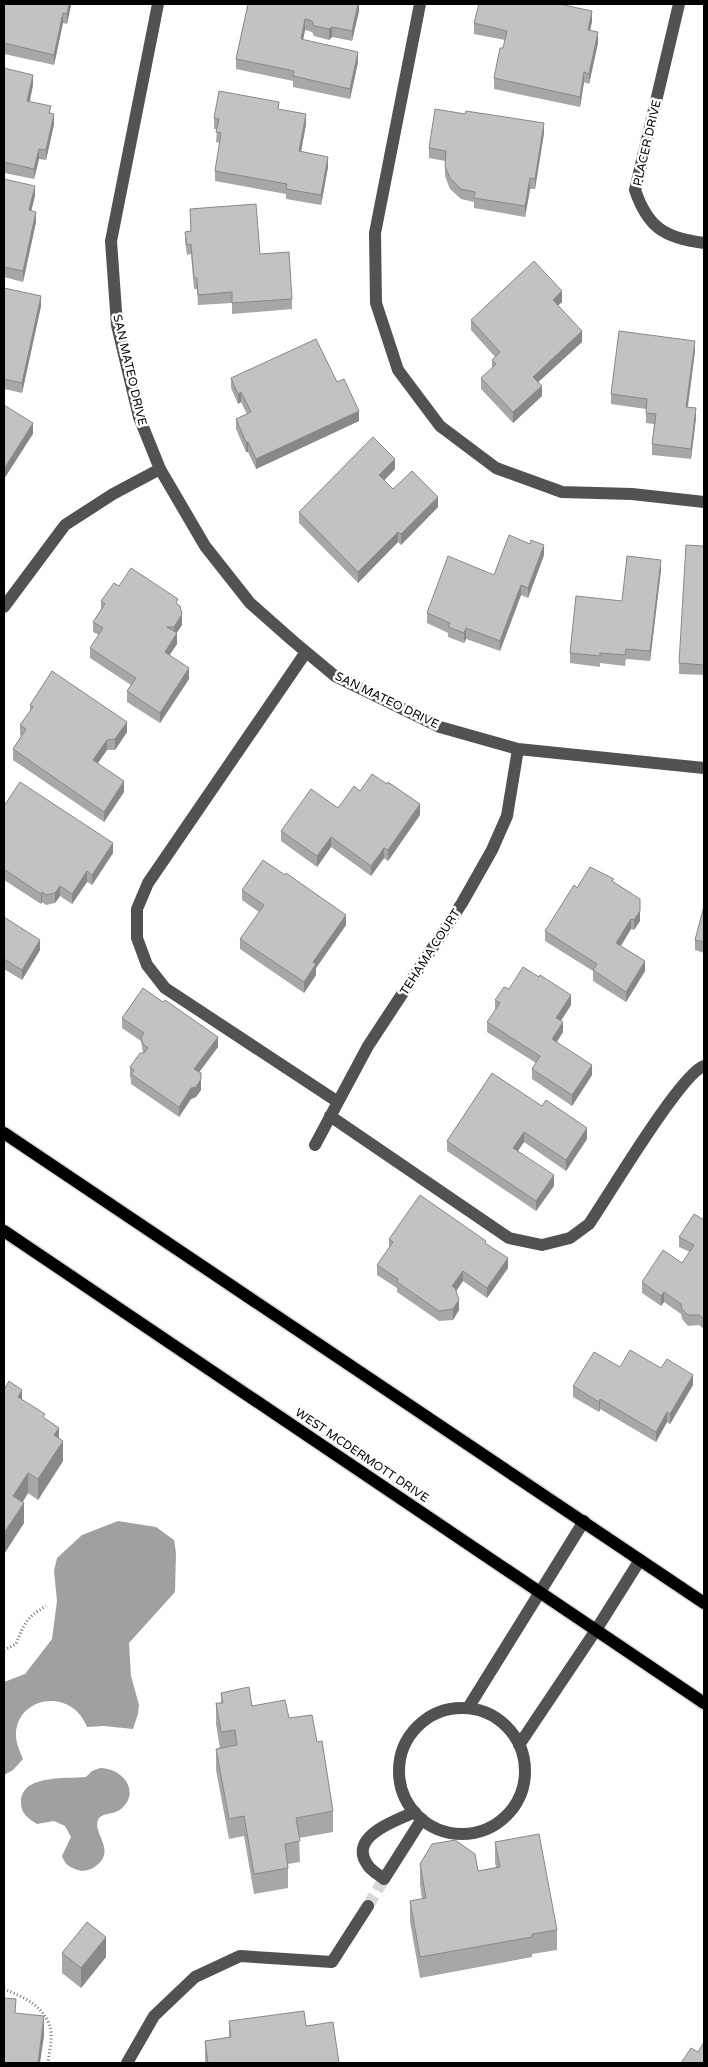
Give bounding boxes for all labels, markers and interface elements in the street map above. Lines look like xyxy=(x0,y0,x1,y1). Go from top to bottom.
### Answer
street label: PLACER DRIVE xyxy=(630,98,664,188)
street label: SAN MATEO DRIVE xyxy=(110,313,150,427)
street label: SAN MATEO DRIVE xyxy=(333,669,441,731)
street label: TEHAMA COURT xyxy=(397,906,463,998)
street label: WEST MCDERMOTT DRIVE xyxy=(293,1405,432,1505)

